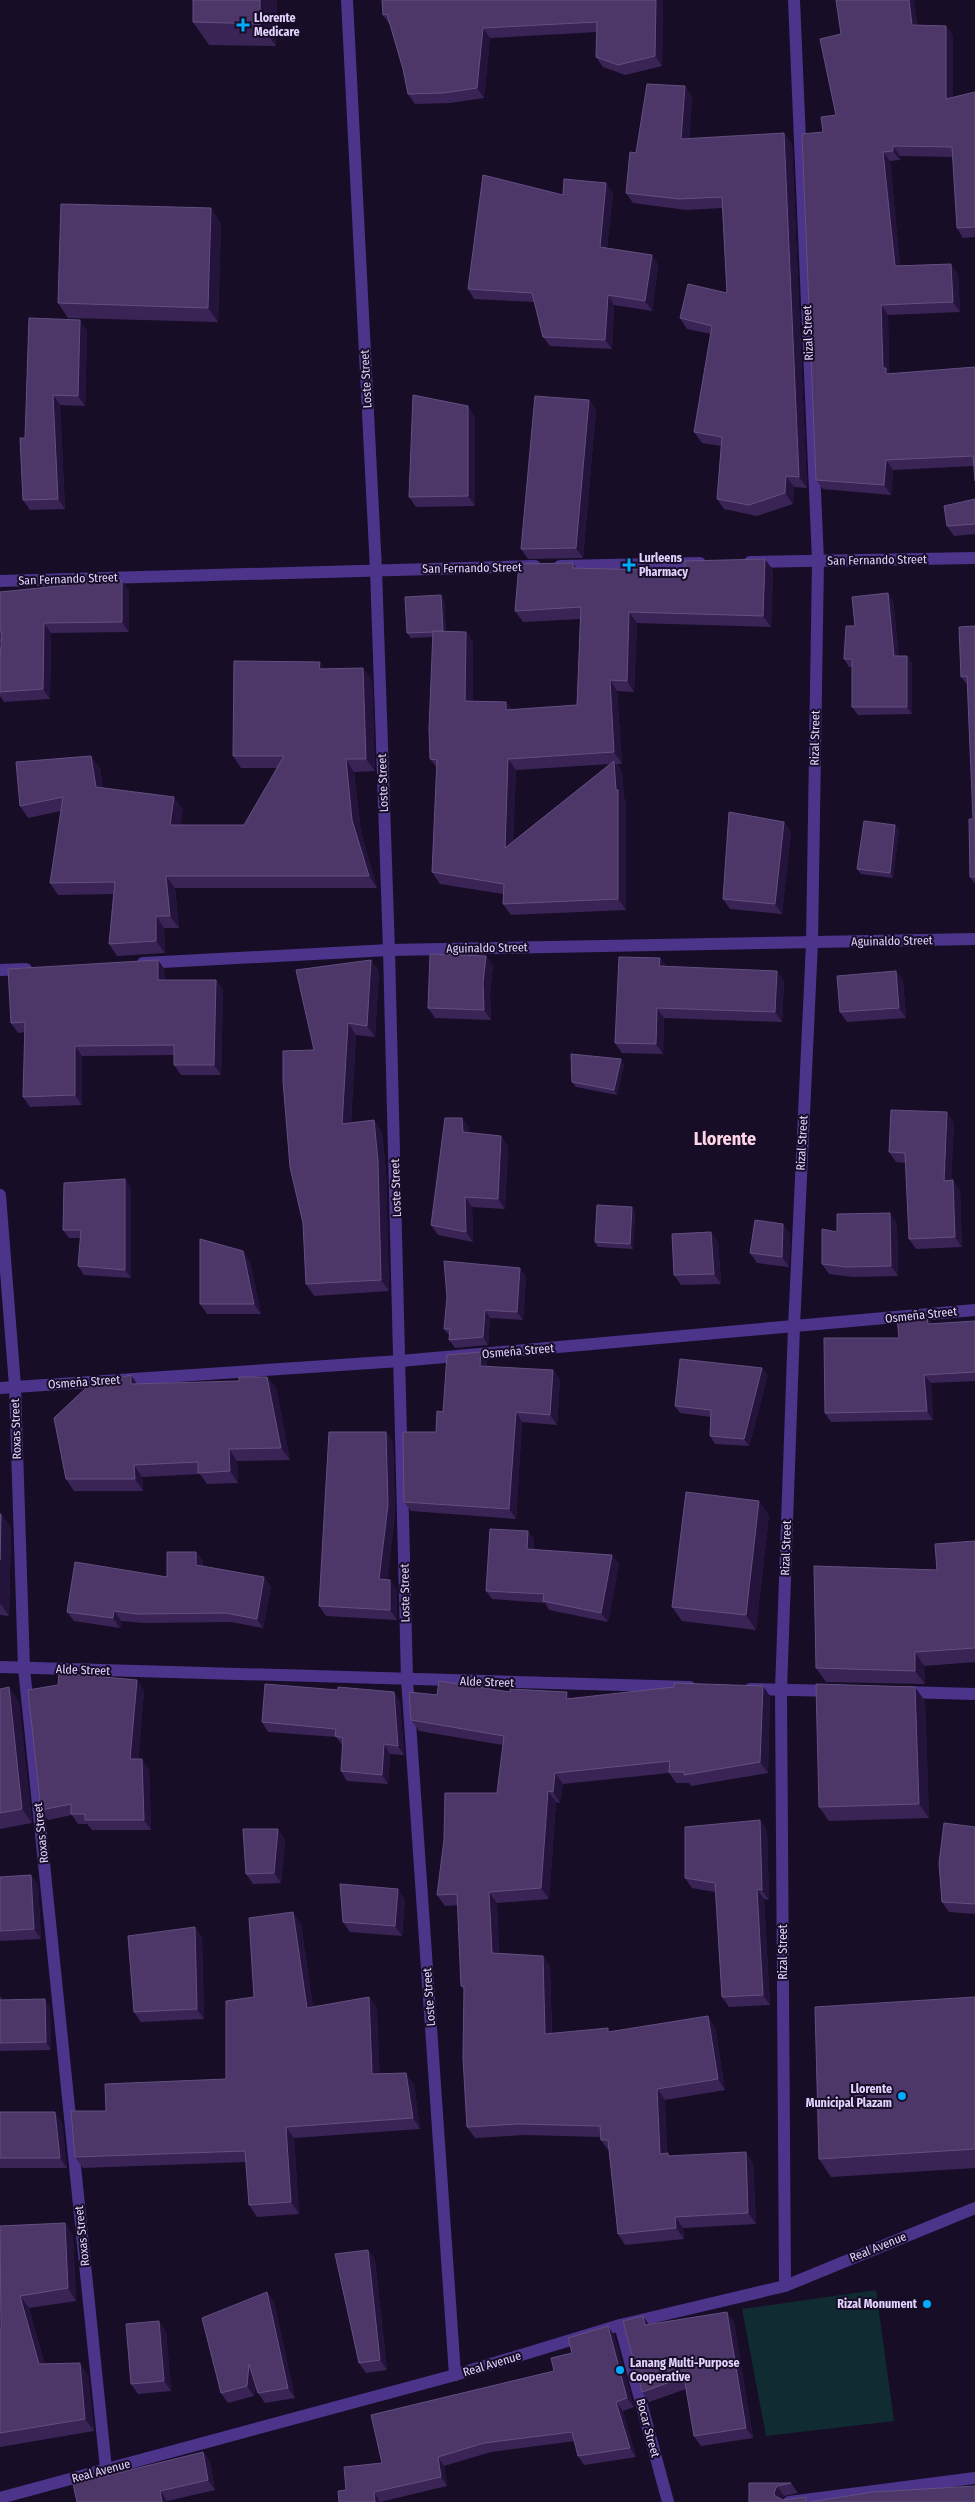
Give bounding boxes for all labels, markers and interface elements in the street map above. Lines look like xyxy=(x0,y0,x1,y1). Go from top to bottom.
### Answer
place label: Llorente Medicare xyxy=(254,11,300,39)
marker: Llorente Medicare xyxy=(236,18,250,32)
street label: Rizal Street xyxy=(800,305,816,361)
street label: Loste Street xyxy=(357,349,375,409)
place label: Lurleens Pharmacy xyxy=(639,551,688,579)
street label: San Fernando Street xyxy=(827,552,927,568)
marker: Lurleens Pharmacy xyxy=(623,559,635,571)
street label: San Fernando Street xyxy=(422,560,522,576)
street label: San Fernando Street xyxy=(18,570,118,588)
street label: Rizal Street xyxy=(808,710,822,766)
street label: Loste Street xyxy=(375,753,391,812)
street label: Aguinaldo Street xyxy=(851,933,933,949)
street label: Aguinaldo Street xyxy=(446,940,528,956)
street label: Rizal Street xyxy=(794,1115,810,1171)
district label: Llorente xyxy=(694,1128,756,1150)
street label: Loste Street xyxy=(388,1158,404,1217)
street label: Osmeña Street xyxy=(884,1304,958,1326)
street label: Osmeña Street xyxy=(481,1341,555,1361)
street label: Osmeña Street xyxy=(47,1372,121,1392)
street label: Roxas Street xyxy=(8,1398,24,1460)
street label: Rizal Street xyxy=(778,1520,794,1576)
street label: Loste Street xyxy=(397,1564,413,1622)
street label: Alde Street xyxy=(56,1662,110,1678)
street label: Alde Street xyxy=(460,1674,514,1690)
street label: Roxas Street xyxy=(31,1802,51,1864)
street label: Rizal Street xyxy=(776,1924,790,1980)
street label: Loste Street xyxy=(420,1967,438,2027)
place label: Llorente Municipal Plazam xyxy=(806,2082,892,2110)
marker: Llorente Municipal Plazam xyxy=(896,2090,908,2102)
street label: Roxas Street xyxy=(72,2205,92,2267)
street label: Real Avenue xyxy=(848,2229,908,2265)
place label: Rizal Monument xyxy=(837,2297,918,2311)
marker: Rizal Monument xyxy=(921,2298,933,2310)
street label: Real Avenue xyxy=(461,2349,523,2379)
place label: Lanang Multi-Purpose Cooperative xyxy=(630,2356,740,2384)
marker: Lanang Multi-Purpose Cooperative xyxy=(614,2364,626,2376)
street label: Bocar Street xyxy=(633,2397,663,2459)
street label: Real Avenue xyxy=(70,2456,132,2486)

